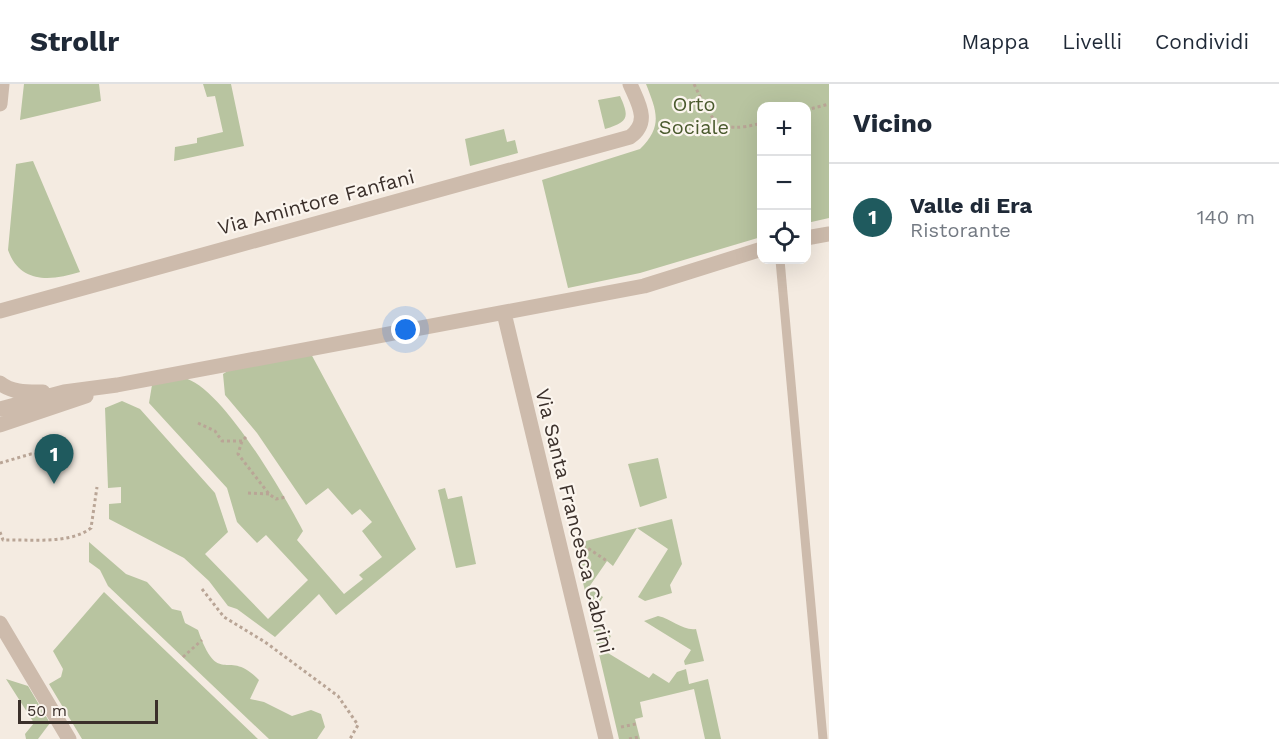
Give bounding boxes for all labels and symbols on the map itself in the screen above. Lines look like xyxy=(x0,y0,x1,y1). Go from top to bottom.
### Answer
park label: Orto Sociale xyxy=(659,92,729,139)
street label: Via Amintore Fanfani xyxy=(215,164,417,240)
your location xyxy=(391,315,420,344)
street label: Via Santa Francesca Cabrini xyxy=(530,386,620,656)
pin: 1 xyxy=(34,434,74,484)
scale bar xyxy=(18,697,158,724)

